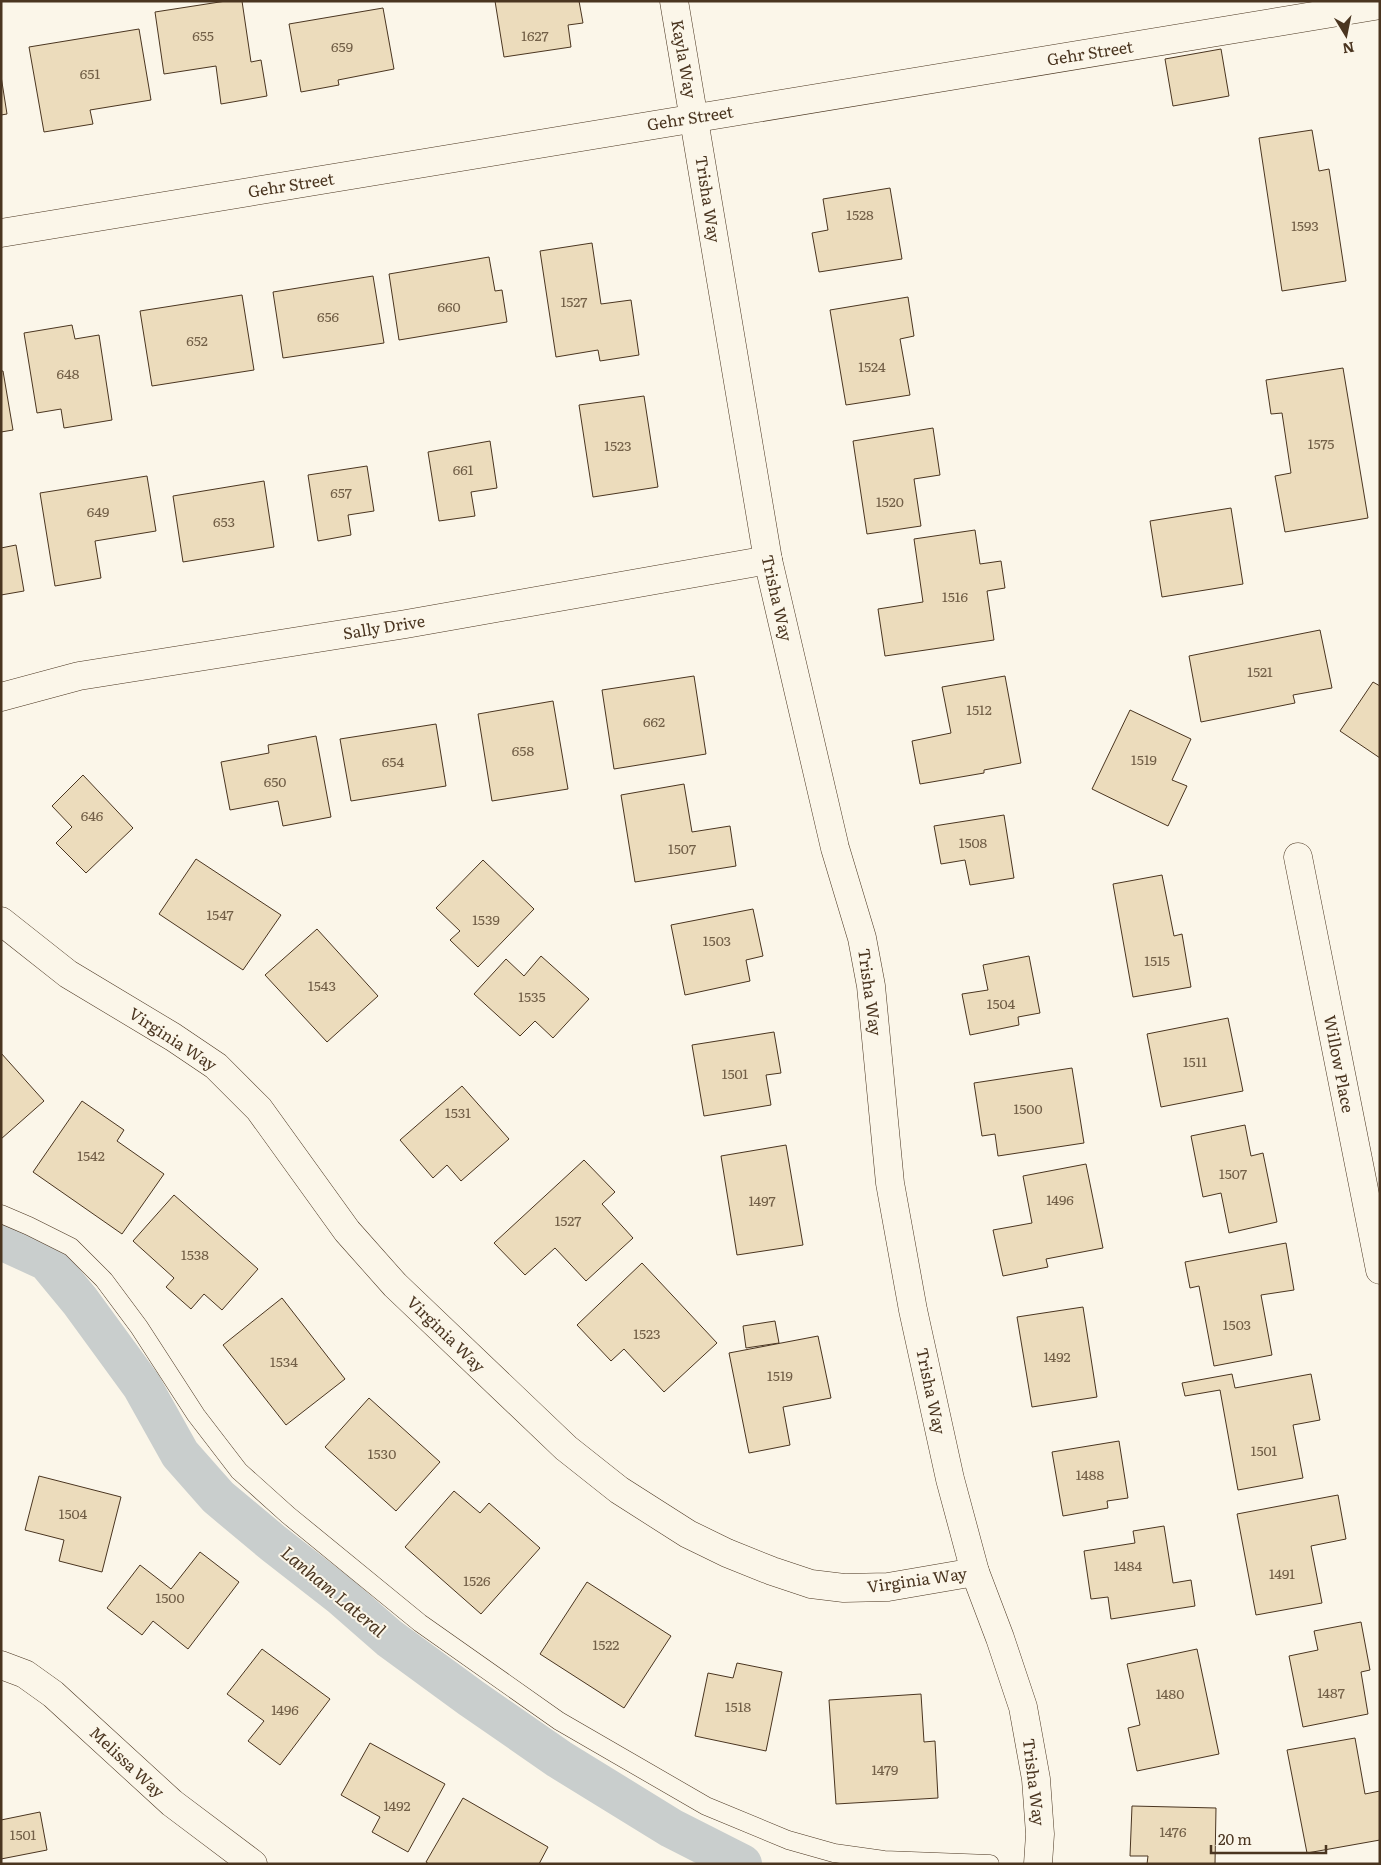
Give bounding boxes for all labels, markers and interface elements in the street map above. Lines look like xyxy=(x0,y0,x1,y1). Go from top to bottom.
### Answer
north arrow xyxy=(1321,10,1371,60)
street label: Kayla Way xyxy=(666,18,704,101)
house number: 655 xyxy=(192,25,214,45)
house number: 1627 xyxy=(521,25,549,45)
street label: Gehr Street xyxy=(1045,33,1135,71)
house number: 659 xyxy=(331,36,353,56)
text: N xyxy=(1341,38,1356,60)
house number: 651 xyxy=(80,63,100,83)
street label: Gehr Street xyxy=(645,98,735,136)
street label: Trisha Way xyxy=(690,153,728,245)
street label: Gehr Street xyxy=(246,165,336,203)
house number: 1528 xyxy=(846,204,874,224)
house number: 1593 xyxy=(1291,215,1319,235)
house number: 1527 xyxy=(561,291,587,311)
house number: 660 xyxy=(437,296,461,316)
house number: 656 xyxy=(317,306,340,326)
house number: 652 xyxy=(186,330,208,350)
house number: 1524 xyxy=(858,356,886,376)
house number: 648 xyxy=(57,363,80,383)
house number: 1575 xyxy=(1308,433,1334,453)
house number: 1523 xyxy=(604,435,632,455)
house number: 661 xyxy=(453,459,474,479)
house number: 657 xyxy=(330,482,352,502)
house number: 1520 xyxy=(876,491,904,511)
house number: 649 xyxy=(87,501,109,521)
house number: 653 xyxy=(213,511,235,531)
street label: Trisha Way xyxy=(756,552,800,644)
house number: 1516 xyxy=(942,586,968,606)
street label: Sally Drive xyxy=(341,608,427,644)
house number: 1521 xyxy=(1247,661,1273,681)
house number: 1512 xyxy=(966,699,992,719)
house number: 662 xyxy=(643,711,665,731)
house number: 658 xyxy=(512,740,534,760)
house number: 1519 xyxy=(1131,749,1157,769)
house number: 654 xyxy=(382,751,404,771)
house number: 650 xyxy=(264,771,286,791)
house number: 646 xyxy=(81,805,104,825)
house number: 1508 xyxy=(959,832,988,852)
house number: 1507 xyxy=(668,838,696,858)
house number: 1547 xyxy=(206,904,234,924)
house number: 1539 xyxy=(472,909,500,929)
house number: 1503 xyxy=(703,930,731,950)
street label: Trisha Way xyxy=(853,947,889,1038)
house number: 1515 xyxy=(1144,950,1170,970)
house number: 1543 xyxy=(308,975,336,995)
house number: 1535 xyxy=(518,986,546,1006)
house number: 1504 xyxy=(987,993,1016,1013)
street label: Virginia Way xyxy=(125,1001,223,1076)
street label: Willow Place xyxy=(1319,1013,1361,1115)
house number: 1511 xyxy=(1183,1051,1207,1071)
house number: 1501 xyxy=(722,1063,749,1083)
house number: 1500 xyxy=(1014,1098,1043,1118)
house number: 1531 xyxy=(445,1102,471,1122)
house number: 1542 xyxy=(77,1145,105,1165)
house number: 1507 xyxy=(1219,1163,1247,1183)
house number: 1496 xyxy=(1046,1189,1074,1209)
house number: 1497 xyxy=(748,1190,776,1210)
house number: 1527 xyxy=(555,1210,581,1230)
house number: 1538 xyxy=(181,1244,209,1264)
street label: Virginia Way xyxy=(402,1290,492,1377)
house number: 1503 xyxy=(1223,1314,1251,1334)
house number: 1523 xyxy=(633,1323,661,1343)
street label: Trisha Way xyxy=(911,1345,953,1437)
house number: 1492 xyxy=(1043,1346,1071,1366)
house number: 1534 xyxy=(270,1351,298,1371)
house number: 1519 xyxy=(767,1365,793,1385)
house number: 1501 xyxy=(1251,1440,1278,1460)
house number: 1530 xyxy=(368,1443,396,1463)
house number: 1488 xyxy=(1076,1464,1104,1484)
house number: 1504 xyxy=(59,1503,88,1523)
water label: Lanham Lateral xyxy=(276,1539,393,1643)
house number: 1484 xyxy=(1114,1555,1142,1575)
street label: Virginia Way xyxy=(865,1560,969,1598)
house number: 1491 xyxy=(1269,1563,1295,1583)
house number: 1526 xyxy=(463,1570,491,1590)
house number: 1500 xyxy=(156,1587,185,1607)
house number: 1522 xyxy=(593,1634,619,1654)
house number: 1487 xyxy=(1317,1682,1345,1702)
house number: 1480 xyxy=(1156,1683,1184,1703)
house number: 1518 xyxy=(725,1696,751,1716)
house number: 1496 xyxy=(271,1699,299,1719)
street label: Melissa Way xyxy=(85,1720,171,1803)
street label: Trisha Way xyxy=(1018,1737,1052,1828)
house number: 1479 xyxy=(872,1759,898,1779)
house number: 1492 xyxy=(383,1795,411,1815)
house number: 1476 xyxy=(1160,1821,1187,1841)
scale bar xyxy=(1211,1822,1326,1854)
house number: 1501 xyxy=(10,1824,37,1844)
text: 20 m xyxy=(1218,1827,1252,1850)

